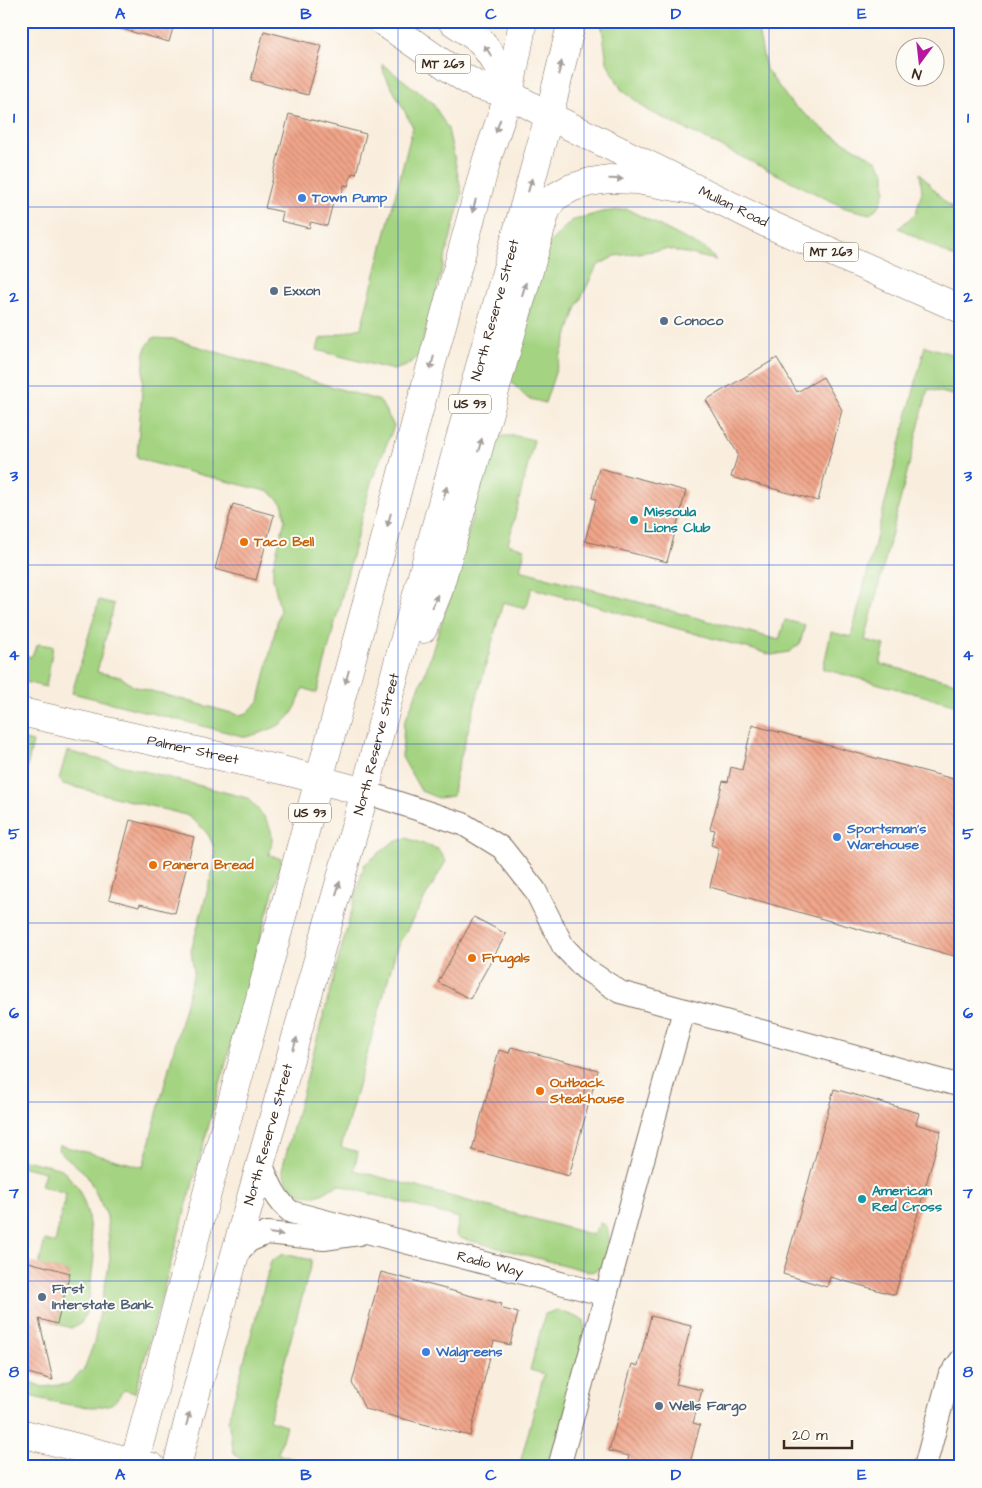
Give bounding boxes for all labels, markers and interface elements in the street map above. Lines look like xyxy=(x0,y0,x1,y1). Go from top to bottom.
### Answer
text: A xyxy=(115,3,126,25)
text: B xyxy=(300,3,312,25)
text: C xyxy=(485,3,497,25)
text: D xyxy=(671,3,682,25)
text: E xyxy=(857,3,867,25)
north arrow xyxy=(894,38,944,88)
one-way arrow xyxy=(483,45,493,58)
road number: MT 263 xyxy=(416,54,470,74)
one-way arrow xyxy=(556,61,564,76)
text: N xyxy=(910,63,924,84)
text: 1 xyxy=(13,107,16,129)
text: 1 xyxy=(967,107,970,129)
one-way arrow xyxy=(494,119,501,134)
one-way arrow xyxy=(608,176,624,184)
one-way arrow xyxy=(526,177,534,192)
street label: Mullan Road xyxy=(695,181,771,232)
place label: Town Pump xyxy=(311,188,387,208)
marker: Town Pump xyxy=(296,192,308,204)
one-way arrow xyxy=(470,199,478,214)
street label: North Reserve Street xyxy=(466,237,525,383)
road number: MT 263 xyxy=(804,242,858,262)
place label: Exxon xyxy=(284,281,320,301)
one-way arrow xyxy=(520,281,528,297)
marker: Exxon xyxy=(268,285,280,297)
text: 2 xyxy=(8,286,19,308)
text: 2 xyxy=(962,286,973,308)
place label: Conoco xyxy=(674,311,724,331)
marker: Conoco xyxy=(658,315,670,327)
one-way arrow xyxy=(427,355,435,370)
road number: US 93 xyxy=(449,394,491,414)
one-way arrow xyxy=(476,438,484,453)
text: 3 xyxy=(9,465,19,487)
text: 3 xyxy=(963,465,973,487)
one-way arrow xyxy=(441,486,449,501)
place label: Missoula Lions Club xyxy=(644,502,711,538)
one-way arrow xyxy=(385,512,393,527)
marker: Missoula Lions Club xyxy=(628,514,640,526)
place label: Taco Bell xyxy=(253,532,315,552)
marker: Taco Bell xyxy=(238,536,250,548)
one-way arrow xyxy=(431,594,439,608)
text: 4 xyxy=(9,644,20,666)
text: 4 xyxy=(963,644,974,666)
one-way arrow xyxy=(342,669,350,684)
street label: North Reserve Street xyxy=(349,670,405,818)
street label: Palmer Street xyxy=(145,730,241,770)
road number: US 93 xyxy=(289,804,331,822)
place label: Sportsman's Warehouse xyxy=(846,819,926,855)
text: 5 xyxy=(8,823,20,845)
text: 5 xyxy=(962,823,974,845)
marker: Sportsman's Warehouse xyxy=(831,831,843,843)
place label: Panera Bread xyxy=(163,855,254,875)
marker: Panera Bread xyxy=(147,859,159,871)
one-way arrow xyxy=(335,880,343,895)
place label: Frugals xyxy=(482,948,530,969)
marker: Frugals xyxy=(466,952,478,964)
text: 6 xyxy=(9,1002,19,1024)
text: 6 xyxy=(963,1002,973,1024)
one-way arrow xyxy=(291,1037,299,1052)
street label: North Reserve Street xyxy=(239,1061,298,1208)
place label: Outback Steakhouse xyxy=(549,1073,625,1109)
marker: Outback Steakhouse xyxy=(534,1085,546,1097)
place label: American Red Cross xyxy=(872,1181,942,1217)
text: 7 xyxy=(8,1182,19,1204)
text: 7 xyxy=(962,1182,973,1204)
marker: American Red Cross xyxy=(856,1193,868,1205)
one-way arrow xyxy=(269,1230,285,1238)
street label: Radio Way xyxy=(455,1246,526,1283)
place label: First Interstate Bank xyxy=(52,1279,154,1315)
marker: First Interstate Bank xyxy=(36,1291,48,1303)
place label: Walgreens xyxy=(435,1342,503,1363)
marker: Walgreens xyxy=(420,1346,432,1358)
text: 8 xyxy=(9,1361,20,1383)
text: 8 xyxy=(963,1361,974,1383)
place label: Wells Fargo xyxy=(668,1396,747,1417)
marker: Wells Fargo xyxy=(653,1400,665,1412)
one-way arrow xyxy=(185,1412,193,1427)
scale bar xyxy=(784,1418,852,1450)
text: 20 m xyxy=(792,1425,828,1446)
text: A xyxy=(115,1464,126,1486)
text: B xyxy=(300,1464,312,1486)
text: C xyxy=(485,1464,497,1486)
text: D xyxy=(671,1464,682,1486)
text: E xyxy=(857,1464,867,1486)

